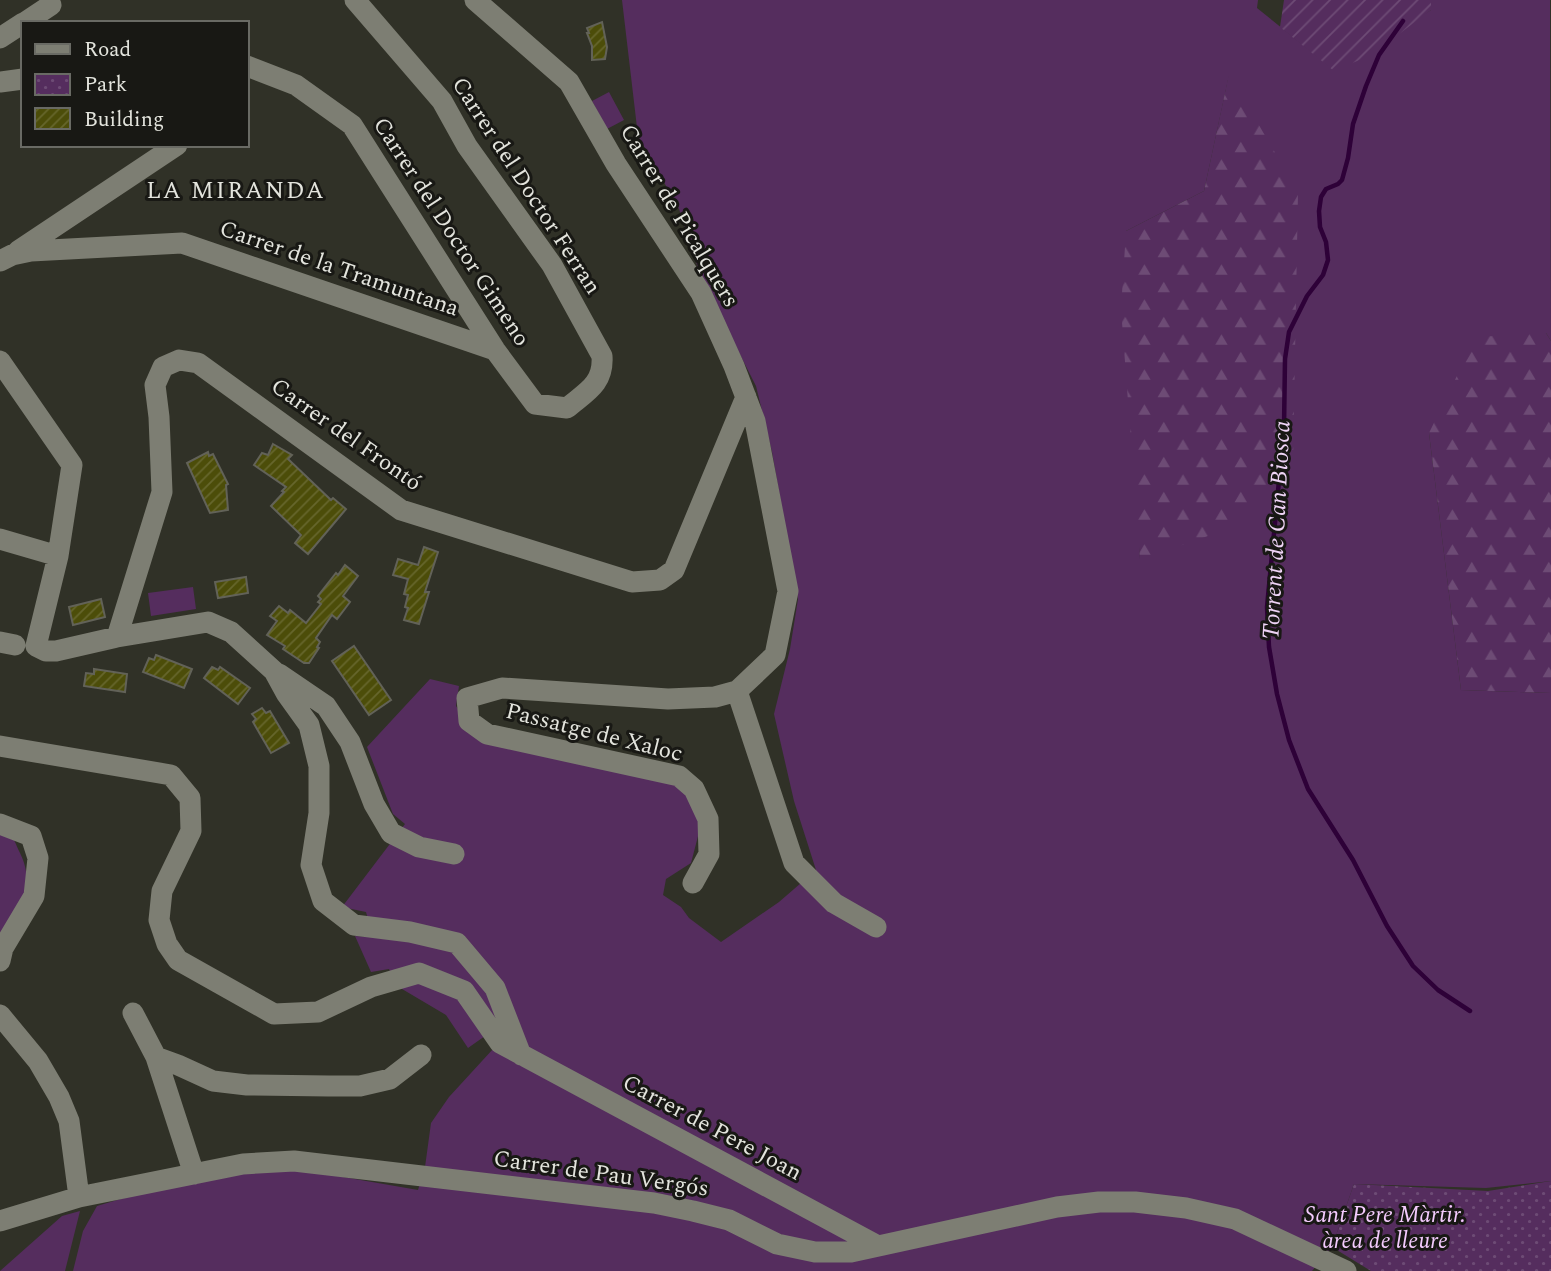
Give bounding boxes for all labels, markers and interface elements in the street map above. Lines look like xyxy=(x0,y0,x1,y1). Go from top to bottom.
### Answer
legend xyxy=(21,21,248,147)
text: Road xyxy=(84,34,131,66)
text: Park xyxy=(84,69,128,101)
street label: Carrer del Doctor Ferran xyxy=(442,70,610,302)
text: Building xyxy=(84,104,164,136)
street label: Carrer del Doctor Gimeno xyxy=(364,110,538,354)
street label: Carrer de Picalquers xyxy=(610,118,748,314)
district label: LA MIRANDA xyxy=(146,173,326,209)
street label: Carrer de la Tramuntana xyxy=(215,212,463,326)
street label: Carrer del Frontó xyxy=(263,370,429,500)
water label: Torrent de Can Biosca xyxy=(1253,420,1301,640)
street label: Passatge de Xaloc xyxy=(502,694,686,772)
street label: Carrer de Pere Joan xyxy=(616,1066,808,1190)
street label: Carrer de Pau Vergós xyxy=(491,1142,711,1206)
park label: Sant Pere Màrtir. àrea de lleure xyxy=(1304,1198,1466,1259)

